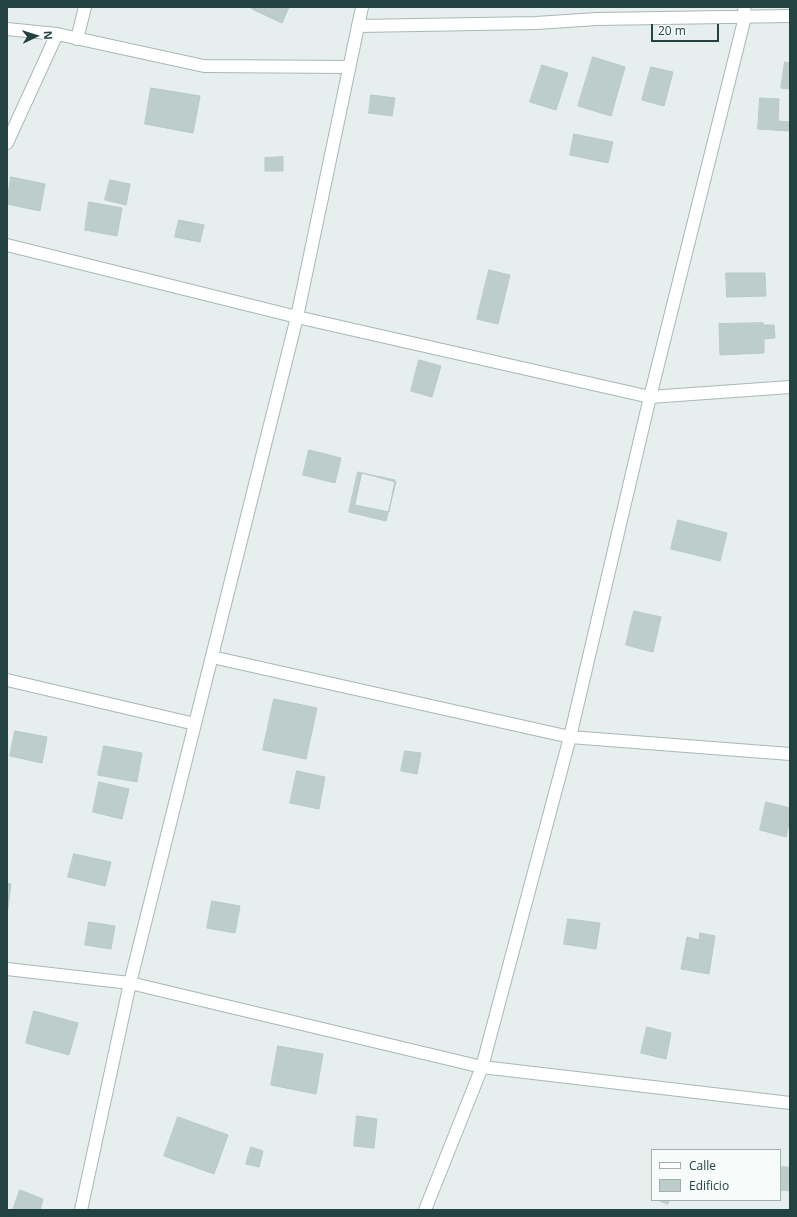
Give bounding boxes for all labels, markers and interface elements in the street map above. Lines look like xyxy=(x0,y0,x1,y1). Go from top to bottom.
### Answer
north arrow xyxy=(16,16,56,56)
scale bar xyxy=(653,16,721,42)
text: 20 m xyxy=(658,22,686,39)
text: N xyxy=(41,30,56,40)
legend xyxy=(651,1149,781,1201)
text: Calle xyxy=(689,1157,716,1174)
text: Edificio xyxy=(689,1177,729,1194)

